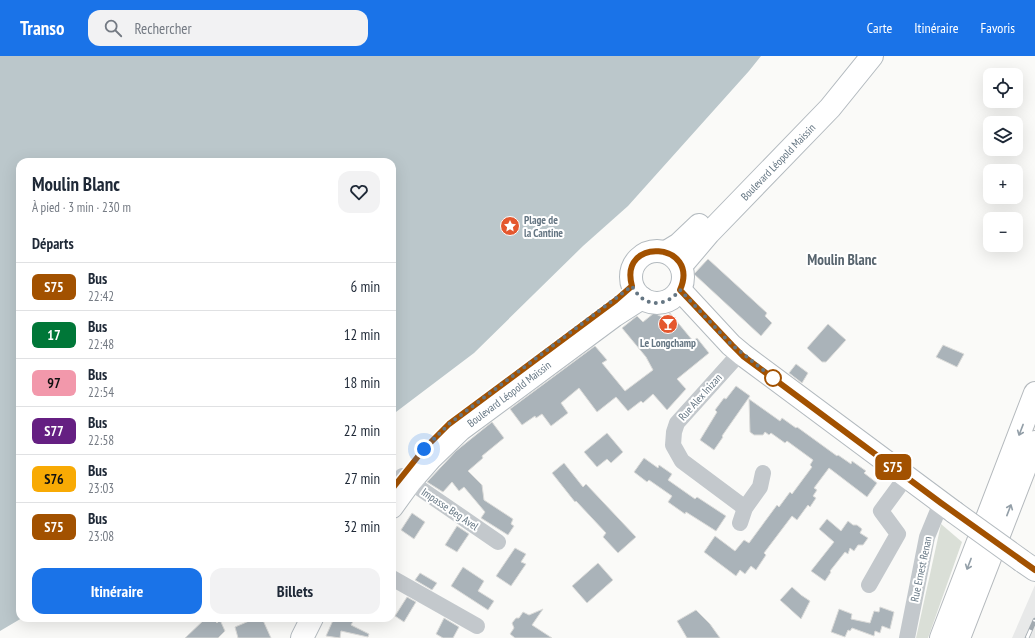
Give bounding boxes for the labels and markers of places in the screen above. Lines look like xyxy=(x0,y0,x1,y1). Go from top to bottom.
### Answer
place label: Plage de la Cantine xyxy=(524,213,563,240)
place icon: Plage de la Cantine xyxy=(499,215,521,237)
bar icon: Le Longchamp xyxy=(657,313,679,335)
place label: Le Longchamp xyxy=(640,336,696,350)
unlabelled marker xyxy=(764,369,782,387)

